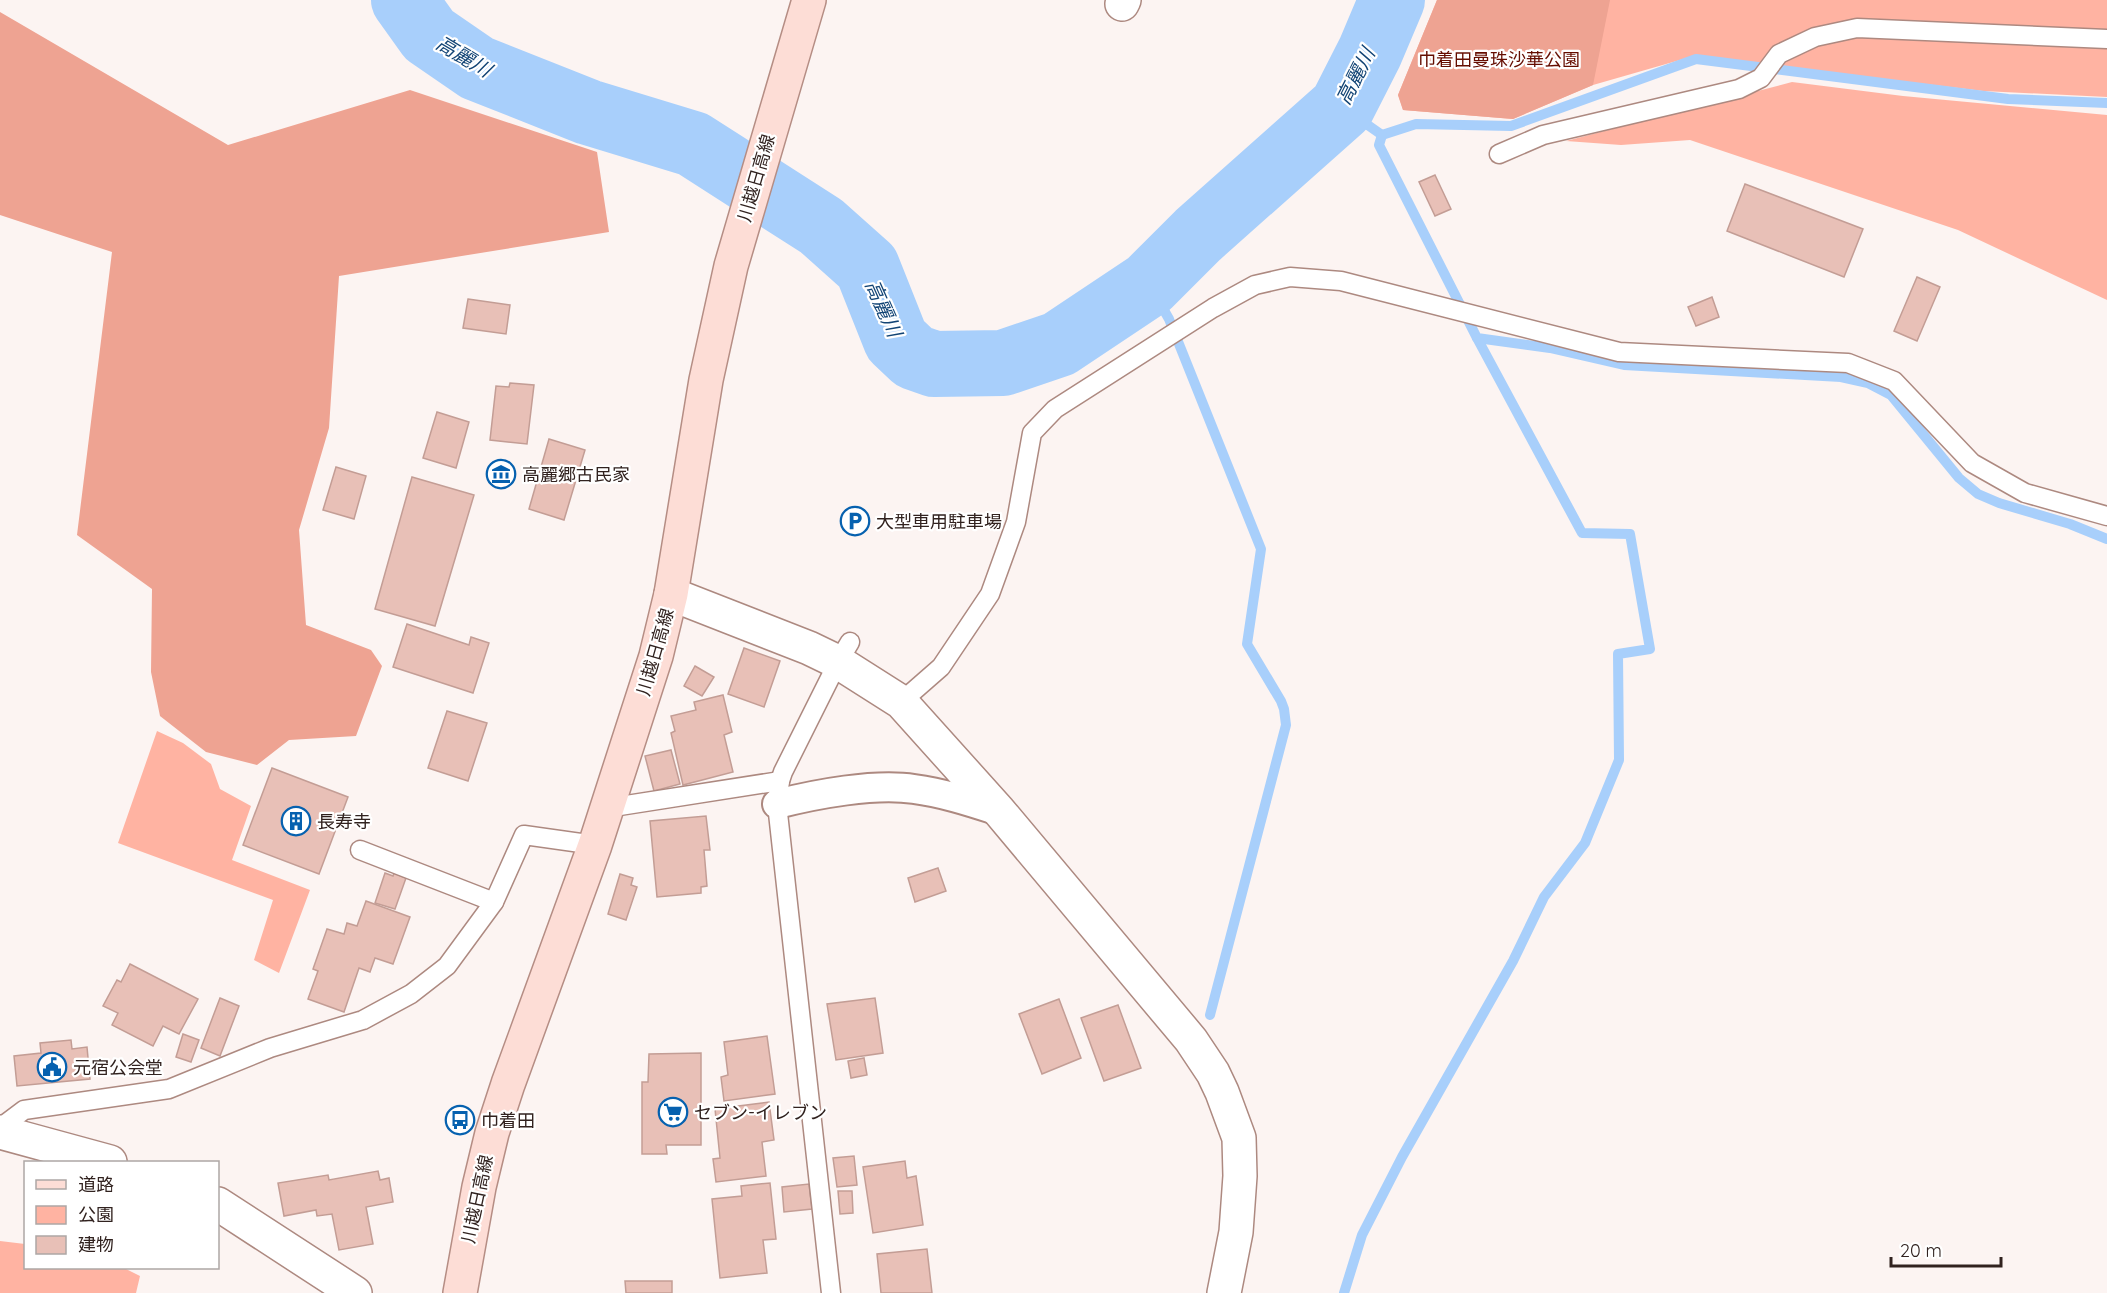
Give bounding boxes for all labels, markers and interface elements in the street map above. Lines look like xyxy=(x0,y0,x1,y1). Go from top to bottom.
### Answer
water label: 高麗川 xyxy=(432,30,498,83)
water label: 高麗川 xyxy=(1330,42,1381,108)
park label: 巾着田曼珠沙華公園 xyxy=(1418,48,1580,71)
street label: 川越日高線 xyxy=(733,132,779,224)
water label: 高麗川 xyxy=(860,276,908,342)
museum icon: 高麗郷古民家 xyxy=(485,458,517,490)
place label: 高麗郷古民家 xyxy=(522,463,630,486)
parking icon: 大型車用駐車場 xyxy=(839,505,871,537)
place label: 大型車用駐車場 xyxy=(876,510,1002,533)
street label: 川越日高線 xyxy=(632,606,678,698)
building icon: 長寿寺 xyxy=(280,805,312,837)
place label: 長寿寺 xyxy=(317,810,371,833)
public building icon: 元宿公会堂 xyxy=(36,1051,68,1083)
place label: 元宿公会堂 xyxy=(73,1056,163,1079)
supermarket icon: セブン-イレブン xyxy=(657,1096,689,1128)
place label: セブン-イレブン xyxy=(694,1101,827,1124)
bus stop icon: 巾着田 xyxy=(444,1104,476,1136)
place label: 巾着田 xyxy=(481,1109,535,1132)
street label: 川越日高線 xyxy=(456,1153,498,1245)
legend xyxy=(24,1161,219,1269)
text: 道路 xyxy=(78,1173,114,1196)
text: 公園 xyxy=(78,1203,114,1226)
scale bar xyxy=(1891,1230,2000,1268)
text: 建物 xyxy=(78,1233,114,1256)
text: 20 m xyxy=(1900,1239,1942,1262)

